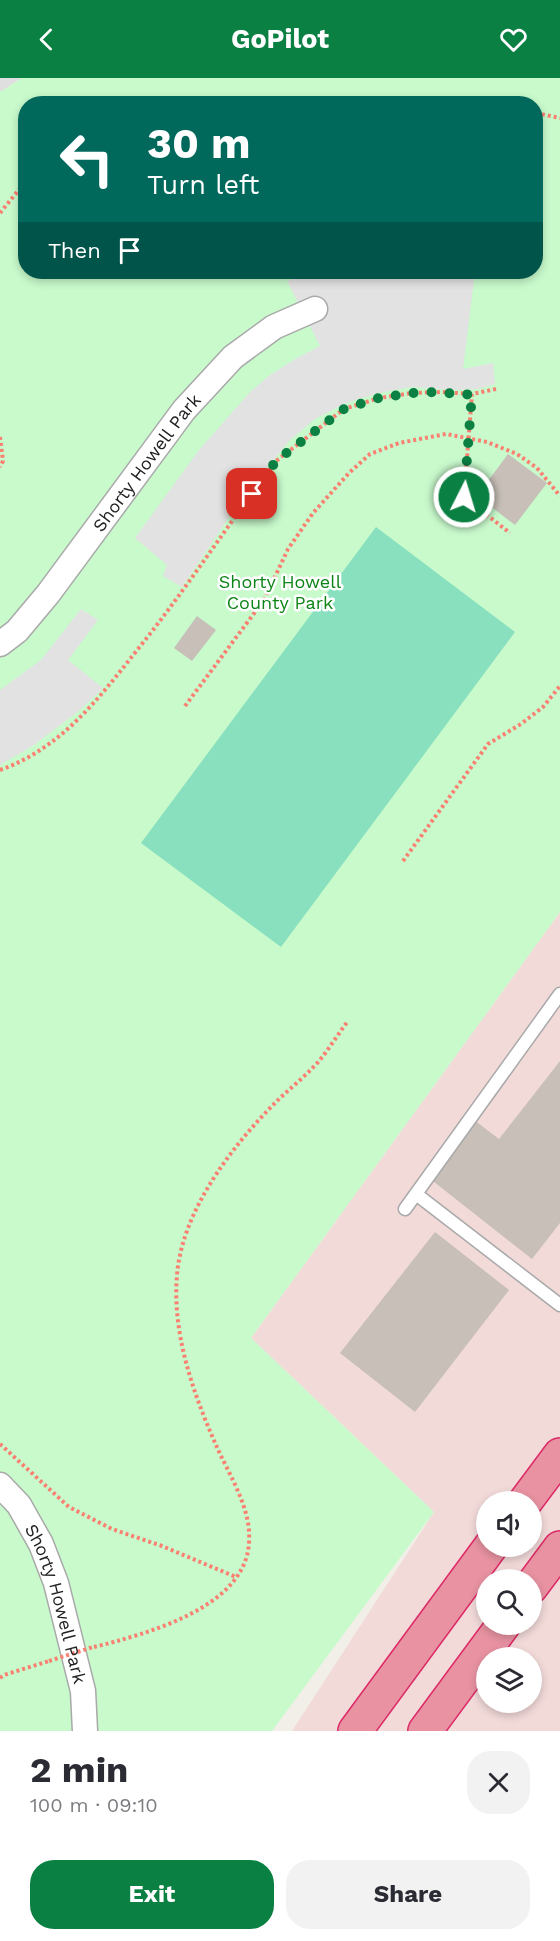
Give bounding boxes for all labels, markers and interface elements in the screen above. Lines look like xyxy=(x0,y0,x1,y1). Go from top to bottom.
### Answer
icon: back xyxy=(30,23,63,56)
text: GoPilot xyxy=(231,23,329,55)
icon: heart xyxy=(497,23,530,56)
text: 30 m xyxy=(147,119,251,168)
icon: left xyxy=(48,120,126,198)
text: Turn left xyxy=(147,169,259,201)
icon: arrive xyxy=(113,234,146,267)
text: Then xyxy=(48,238,101,263)
street label: Shorty Howell Park xyxy=(88,389,205,535)
position arrow xyxy=(432,465,496,529)
pin xyxy=(226,468,277,519)
icon: arrive xyxy=(235,477,268,510)
park label: Shorty Howell County Park xyxy=(219,571,342,613)
map controls xyxy=(476,1491,542,1713)
button: sound xyxy=(476,1491,542,1557)
street label: Shorty Howell Park xyxy=(21,1520,91,1686)
button: search xyxy=(476,1569,542,1635)
button: layers xyxy=(476,1647,542,1713)
text: 2 min xyxy=(30,1749,128,1791)
button: close xyxy=(467,1751,530,1814)
text: 100 m · 09:10 xyxy=(30,1793,158,1817)
button: Exit xyxy=(30,1860,274,1929)
button: Share xyxy=(286,1860,530,1929)

